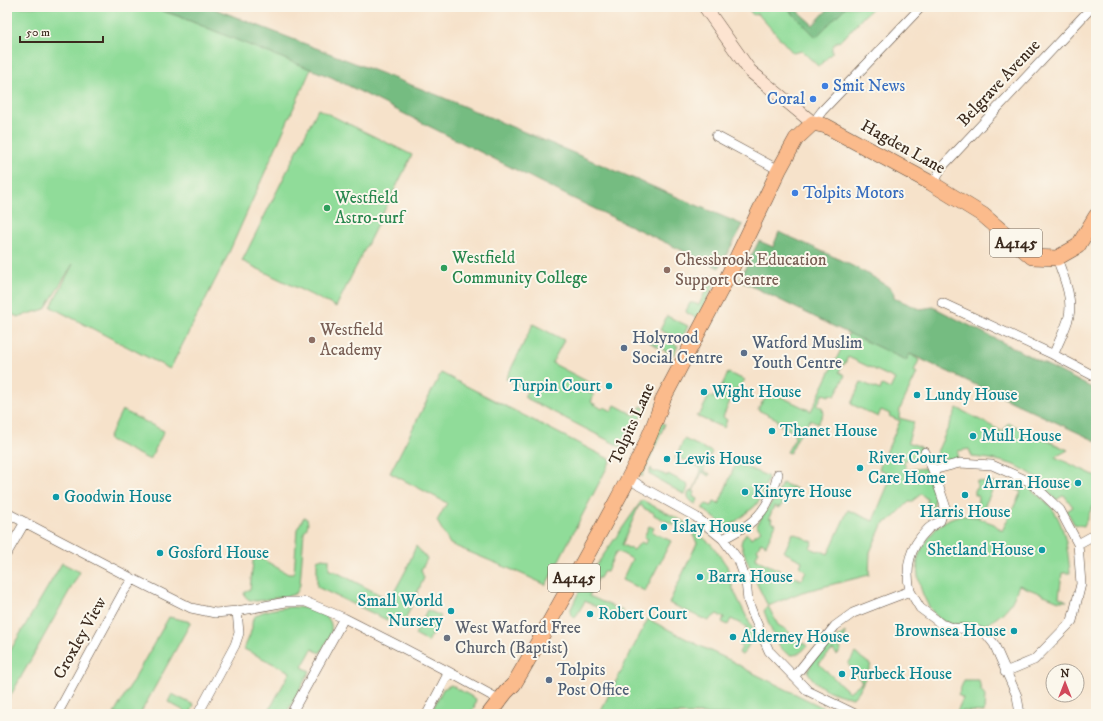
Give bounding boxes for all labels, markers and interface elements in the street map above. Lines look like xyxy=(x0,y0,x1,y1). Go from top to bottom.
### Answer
scale bar xyxy=(20,18,103,44)
text: 50 m xyxy=(26,25,50,40)
street label: Belgrave Avenue xyxy=(953,35,1045,131)
place label: Smit News xyxy=(833,75,906,97)
marker: Smit News xyxy=(820,81,830,91)
place label: Coral xyxy=(767,88,805,110)
marker: Coral xyxy=(808,94,818,104)
street label: Hagden Lane xyxy=(857,115,949,179)
place label: Tolpits Motors xyxy=(803,182,905,204)
place label: Westfield Astro-turf xyxy=(334,187,406,229)
marker: Tolpits Motors xyxy=(790,188,800,198)
marker: Westfield Astro-turf xyxy=(322,203,332,213)
road number: A4145 xyxy=(990,229,1042,257)
place label: Westfield Community College xyxy=(451,247,588,289)
place label: Chessbrook Education Support Centre xyxy=(675,249,827,291)
marker: Westfield Community College xyxy=(439,263,449,273)
marker: Chessbrook Education Support Centre xyxy=(662,265,672,275)
place label: Westfield Academy xyxy=(319,319,384,361)
place label: Holyrood Social Centre xyxy=(632,327,723,369)
place label: Watford Muslim Youth Centre xyxy=(751,332,863,374)
marker: Westfield Academy xyxy=(307,335,317,345)
marker: Holyrood Social Centre xyxy=(619,343,629,353)
marker: Watford Muslim Youth Centre xyxy=(739,348,749,358)
place label: Turpin Court xyxy=(510,375,602,397)
street label: Tolpits Lane xyxy=(604,380,660,468)
marker: Turpin Court xyxy=(604,381,614,391)
place label: Wight House xyxy=(711,381,801,403)
place label: Lundy House xyxy=(925,384,1018,406)
marker: Wight House xyxy=(699,387,709,397)
marker: Lundy House xyxy=(912,390,922,400)
place label: Thanet House xyxy=(780,420,877,442)
place label: Mull House xyxy=(981,425,1062,447)
marker: Thanet House xyxy=(767,426,777,436)
marker: Mull House xyxy=(968,431,978,441)
place label: River Court Care Home xyxy=(868,447,948,489)
place label: Lewis House xyxy=(675,448,762,470)
marker: Lewis House xyxy=(662,454,672,464)
marker: River Court Care Home xyxy=(855,463,865,473)
place label: Arran House xyxy=(984,472,1070,494)
marker: Arran House xyxy=(1073,478,1083,488)
place label: Kintyre House xyxy=(753,481,852,503)
place label: Goodwin House xyxy=(64,486,172,508)
marker: Kintyre House xyxy=(740,487,750,497)
marker: Harris House xyxy=(960,490,970,500)
marker: Goodwin House xyxy=(51,492,61,502)
place label: Harris House xyxy=(919,501,1011,523)
place label: Islay House xyxy=(672,516,752,538)
marker: Islay House xyxy=(659,522,669,532)
place label: Shetland House xyxy=(927,539,1034,561)
place label: Gosford House xyxy=(168,542,269,564)
marker: Shetland House xyxy=(1037,545,1047,555)
marker: Gosford House xyxy=(155,548,165,558)
road number: A4145 xyxy=(548,564,600,592)
place label: Barra House xyxy=(708,566,793,588)
marker: Barra House xyxy=(695,572,705,582)
place label: Small World Nursery xyxy=(357,590,444,632)
street label: Croxley View xyxy=(48,593,112,683)
place label: Robert Court xyxy=(598,603,688,625)
marker: Small World Nursery xyxy=(446,606,456,616)
marker: Robert Court xyxy=(585,609,595,619)
place label: West Watford Free Church (Baptist) xyxy=(454,617,581,659)
place label: Brownsea House xyxy=(894,620,1006,642)
place label: Alderney House xyxy=(741,626,850,648)
marker: Brownsea House xyxy=(1009,626,1019,636)
marker: Alderney House xyxy=(728,632,738,642)
marker: West Watford Free Church (Baptist) xyxy=(442,633,452,643)
place label: Tolpits Post Office xyxy=(557,659,629,701)
place label: Purbeck House xyxy=(850,663,952,685)
north arrow xyxy=(1045,663,1085,703)
text: N xyxy=(1060,667,1070,681)
marker: Purbeck House xyxy=(837,669,847,679)
marker: Tolpits Post Office xyxy=(544,675,554,685)

